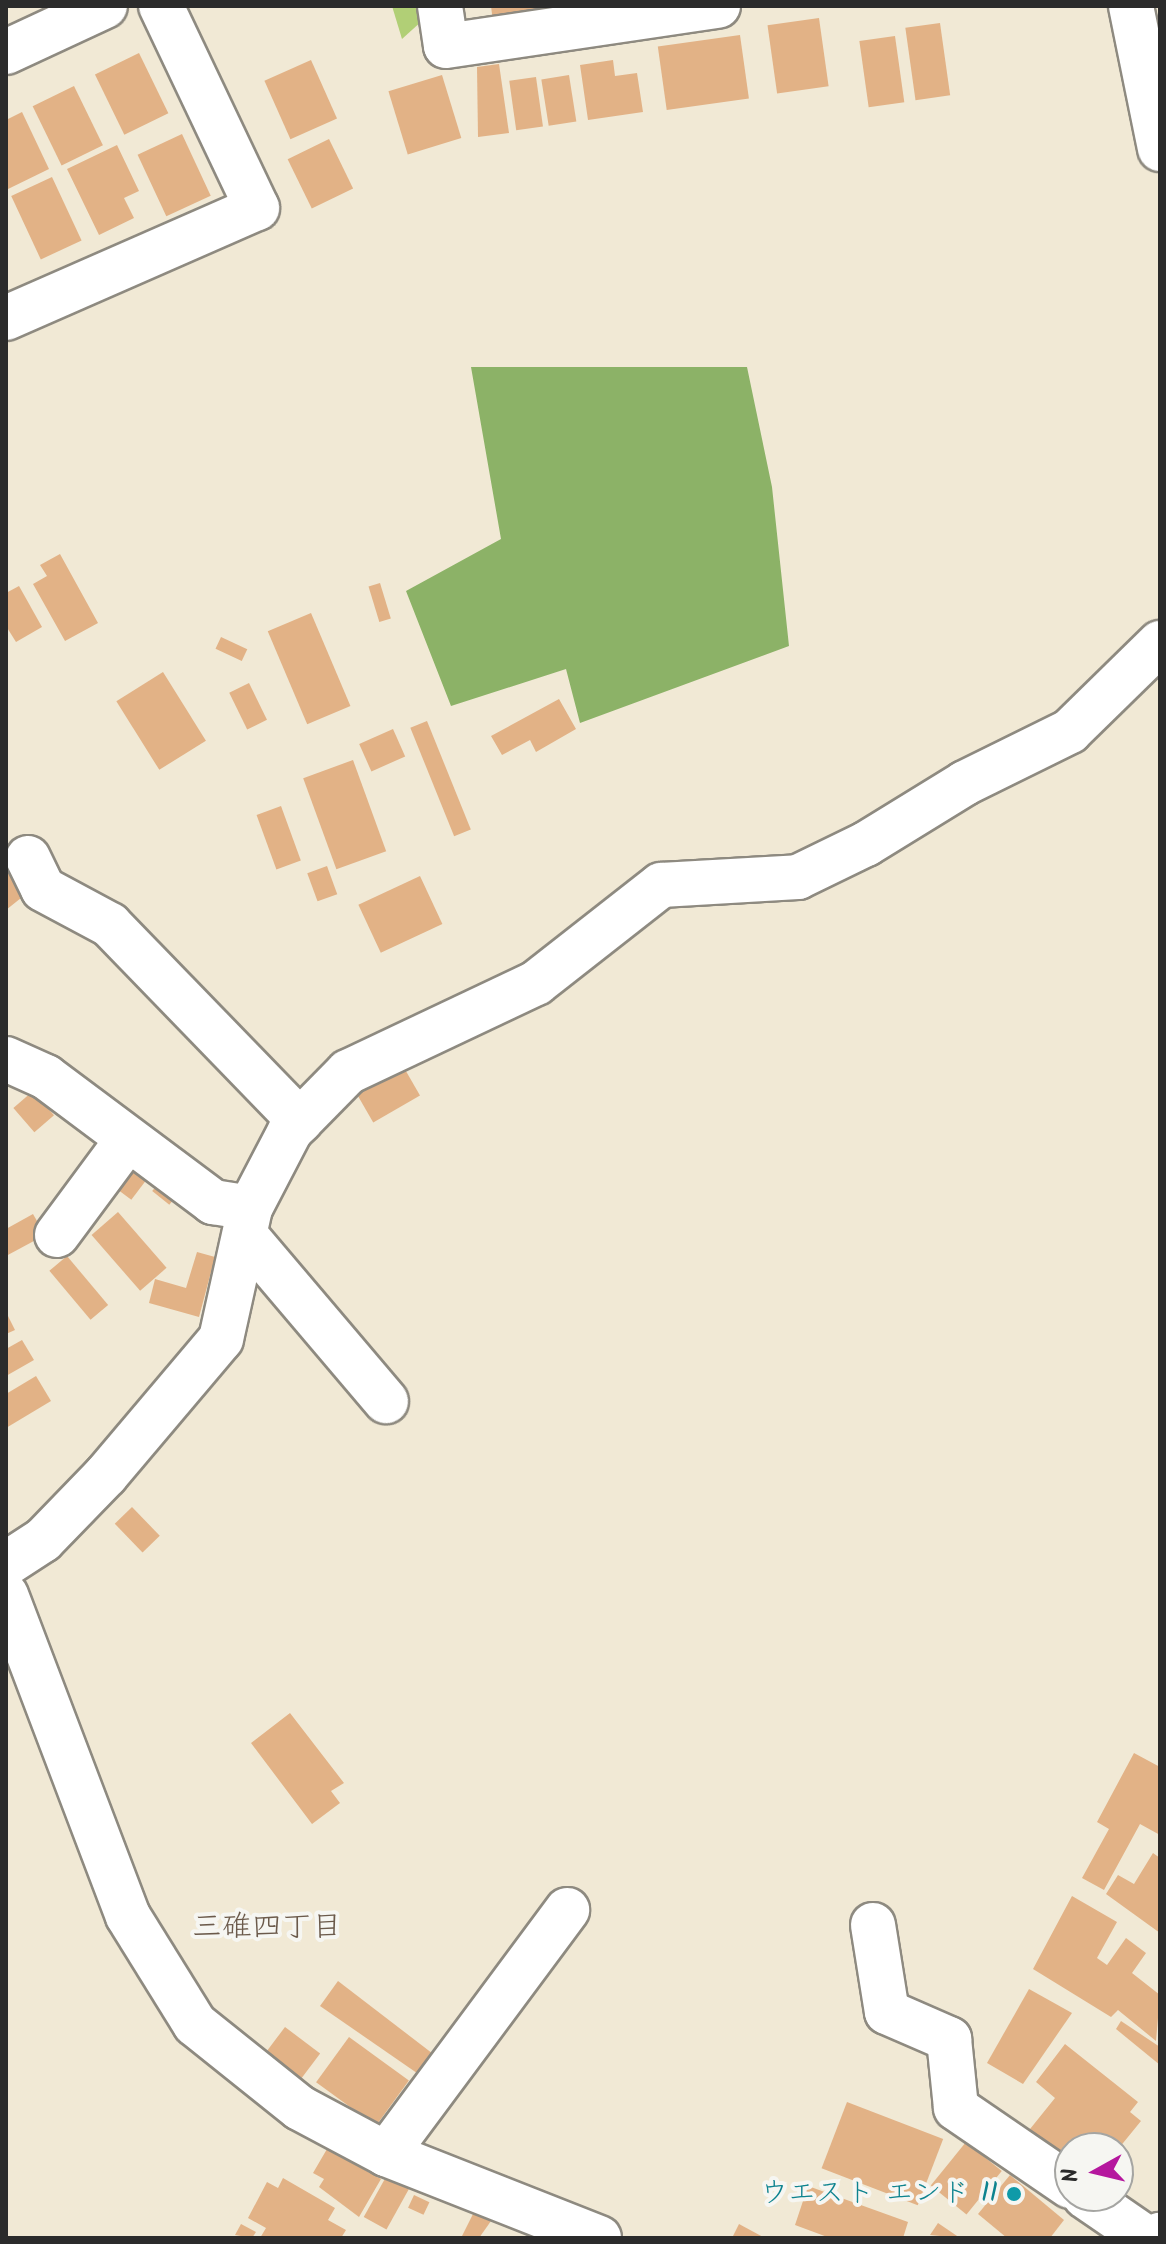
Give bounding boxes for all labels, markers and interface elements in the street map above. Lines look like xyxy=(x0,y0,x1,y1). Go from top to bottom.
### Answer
district label: 三碓四丁目 xyxy=(192,1910,342,1946)
north arrow xyxy=(1054,2132,1134,2212)
text: N xyxy=(1053,2166,1090,2184)
place label: ウエスト エンド II xyxy=(762,2177,998,2211)
marker: ウエスト エンド II xyxy=(1005,2185,1023,2203)

